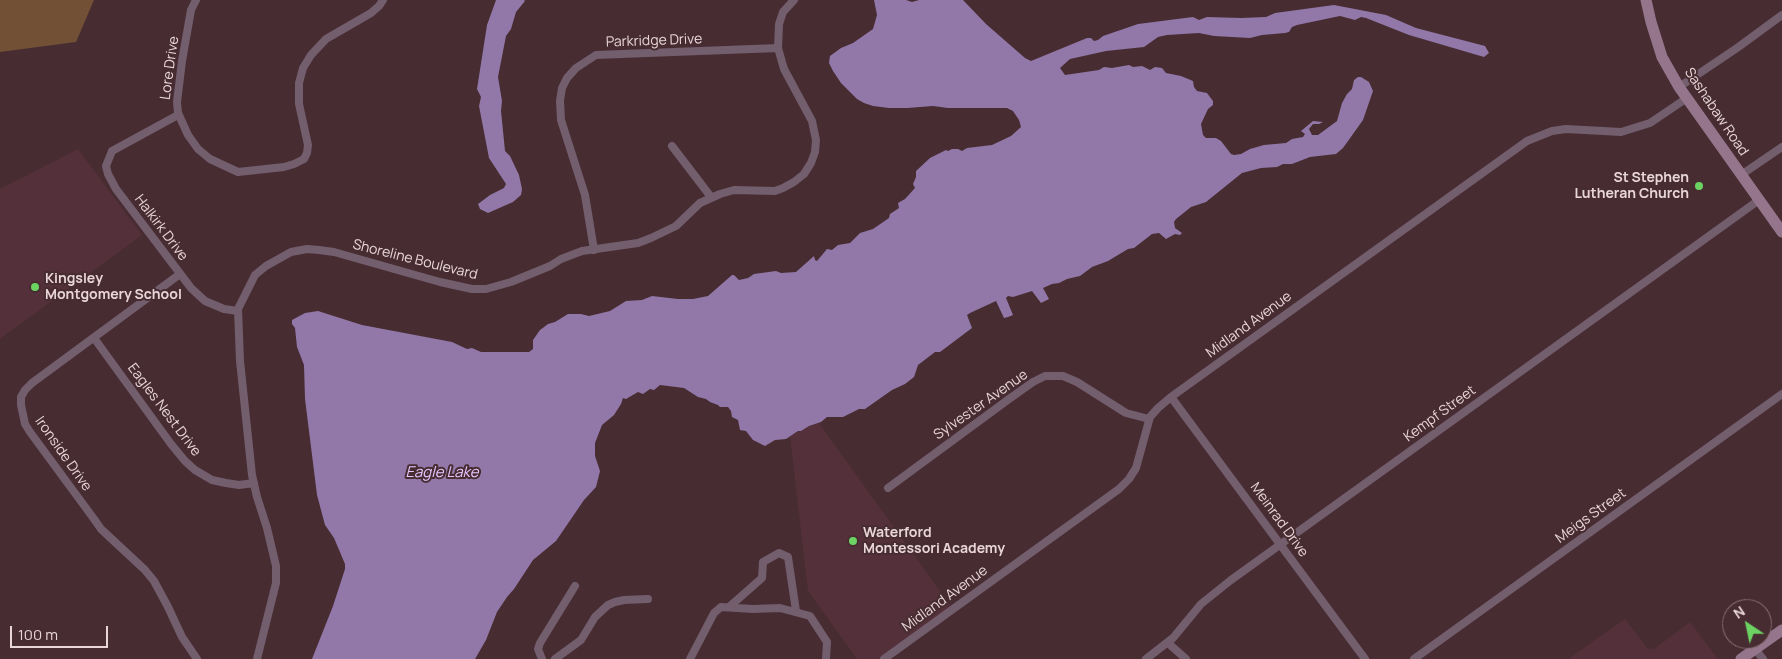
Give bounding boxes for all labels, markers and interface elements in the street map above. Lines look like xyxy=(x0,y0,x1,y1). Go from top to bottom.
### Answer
street label: Parkridge Drive xyxy=(605,31,703,51)
street label: Lore Drive xyxy=(157,35,183,101)
street label: Sashabaw Road xyxy=(1680,65,1752,159)
place label: St Stephen Lutheran Church xyxy=(1574,170,1689,202)
marker: St Stephen Lutheran Church xyxy=(1693,180,1705,192)
street label: Halkirk Drive xyxy=(131,192,191,264)
street label: Shoreline Boulevard xyxy=(351,236,479,284)
place label: Kingsley Montgomery School xyxy=(45,271,182,304)
marker: Kingsley Montgomery School xyxy=(29,281,41,293)
street label: Midland Avenue xyxy=(1203,288,1295,362)
street label: Eagles Nest Drive xyxy=(124,360,204,460)
street label: Sylvester Avenue xyxy=(931,366,1031,444)
street label: Kempf Street xyxy=(1401,382,1479,446)
street label: Ironside Drive xyxy=(31,413,95,495)
water label: Eagle Lake xyxy=(405,464,479,482)
street label: Meinrad Drive xyxy=(1246,480,1312,560)
street label: Meigs Street xyxy=(1553,485,1629,547)
place label: Waterford Montessori Academy xyxy=(863,525,1005,558)
marker: Waterford Montessori Academy xyxy=(847,535,859,547)
street label: Midland Avenue xyxy=(899,562,991,636)
north arrow xyxy=(1722,599,1772,649)
text: N xyxy=(1729,601,1748,623)
scale bar xyxy=(12,616,110,648)
text: 100 m xyxy=(18,624,58,645)

